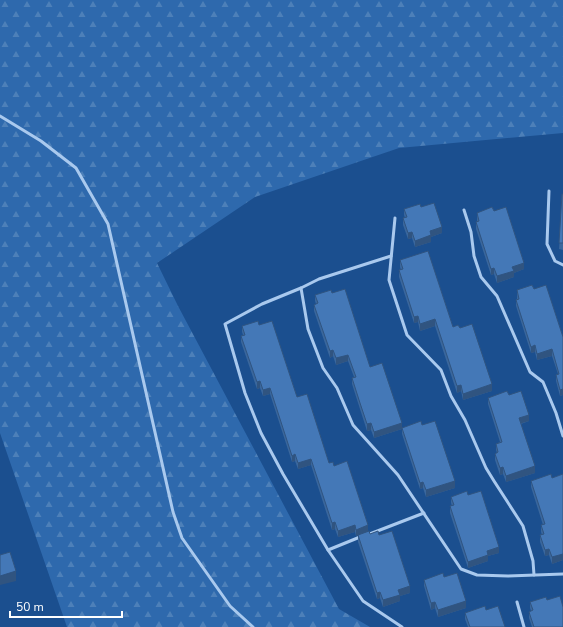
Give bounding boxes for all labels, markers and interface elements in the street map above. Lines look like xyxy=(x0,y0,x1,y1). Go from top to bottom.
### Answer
scale bar xyxy=(10,593,122,619)
text: 50 m xyxy=(16,599,44,615)

